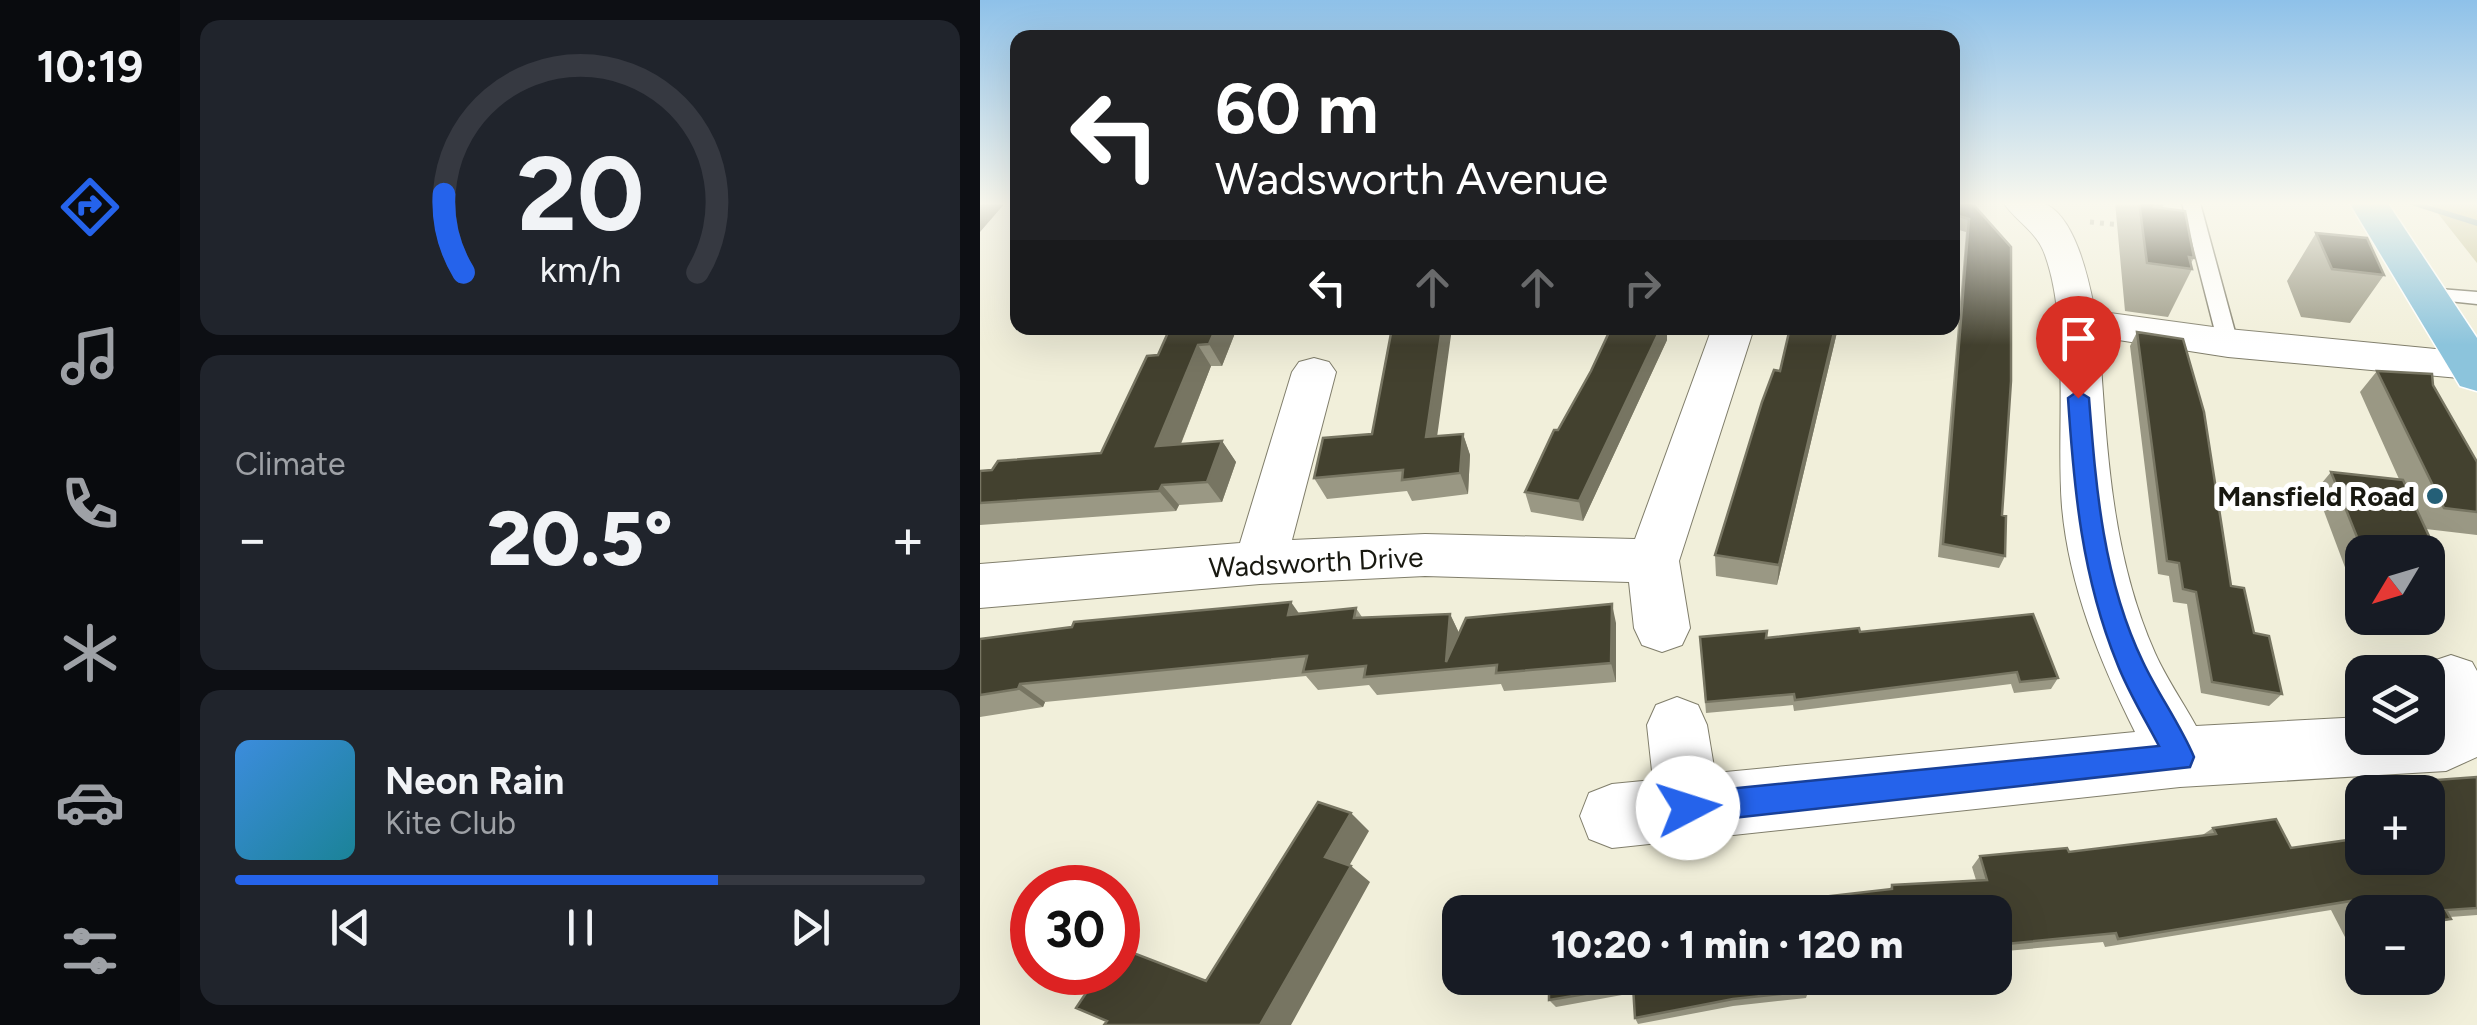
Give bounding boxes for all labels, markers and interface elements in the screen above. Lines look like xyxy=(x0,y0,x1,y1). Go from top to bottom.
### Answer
text: 10:19 xyxy=(37,39,143,93)
text: 60 m xyxy=(1215,66,1379,151)
icon: left xyxy=(1050,70,1180,200)
text: 20 xyxy=(516,131,644,256)
text: Wadsworth Avenue xyxy=(1215,151,1608,205)
icon: directions xyxy=(55,172,125,242)
text: km/h xyxy=(539,248,621,291)
icon: left xyxy=(1300,260,1355,315)
icon: ahead xyxy=(1405,260,1460,315)
icon: ahead xyxy=(1510,260,1565,315)
icon: right xyxy=(1615,260,1670,315)
pin xyxy=(2036,296,2121,399)
icon: arrive xyxy=(2051,311,2106,366)
icon: music xyxy=(55,321,125,391)
text: Climate xyxy=(235,445,346,483)
icon: phone xyxy=(55,469,125,539)
place label: Mansfield Road xyxy=(2217,479,2415,513)
marker: Mansfield Road xyxy=(2424,485,2446,507)
text: 20.5° xyxy=(487,494,673,584)
text: − xyxy=(235,506,269,572)
text: + xyxy=(891,506,925,572)
north arrow xyxy=(2345,535,2445,635)
map controls xyxy=(2345,535,2445,995)
street label: Wadsworth Drive xyxy=(1208,539,1424,585)
icon: climate xyxy=(55,618,125,688)
button: layers xyxy=(2345,655,2445,755)
position arrow xyxy=(1636,756,1740,860)
text: Neon Rain xyxy=(385,758,564,804)
icon: car xyxy=(55,767,125,837)
button: + xyxy=(2345,775,2445,875)
text: Kite Club xyxy=(385,804,516,842)
speed limit sign: 30 xyxy=(1010,865,1140,995)
button: − xyxy=(2345,895,2445,995)
icon: previous xyxy=(323,900,378,955)
icon: pause xyxy=(553,900,608,955)
icon: next xyxy=(783,900,838,955)
icon: filters xyxy=(55,916,125,986)
text: 10:20 · 1 min · 120 m xyxy=(1551,922,1903,968)

